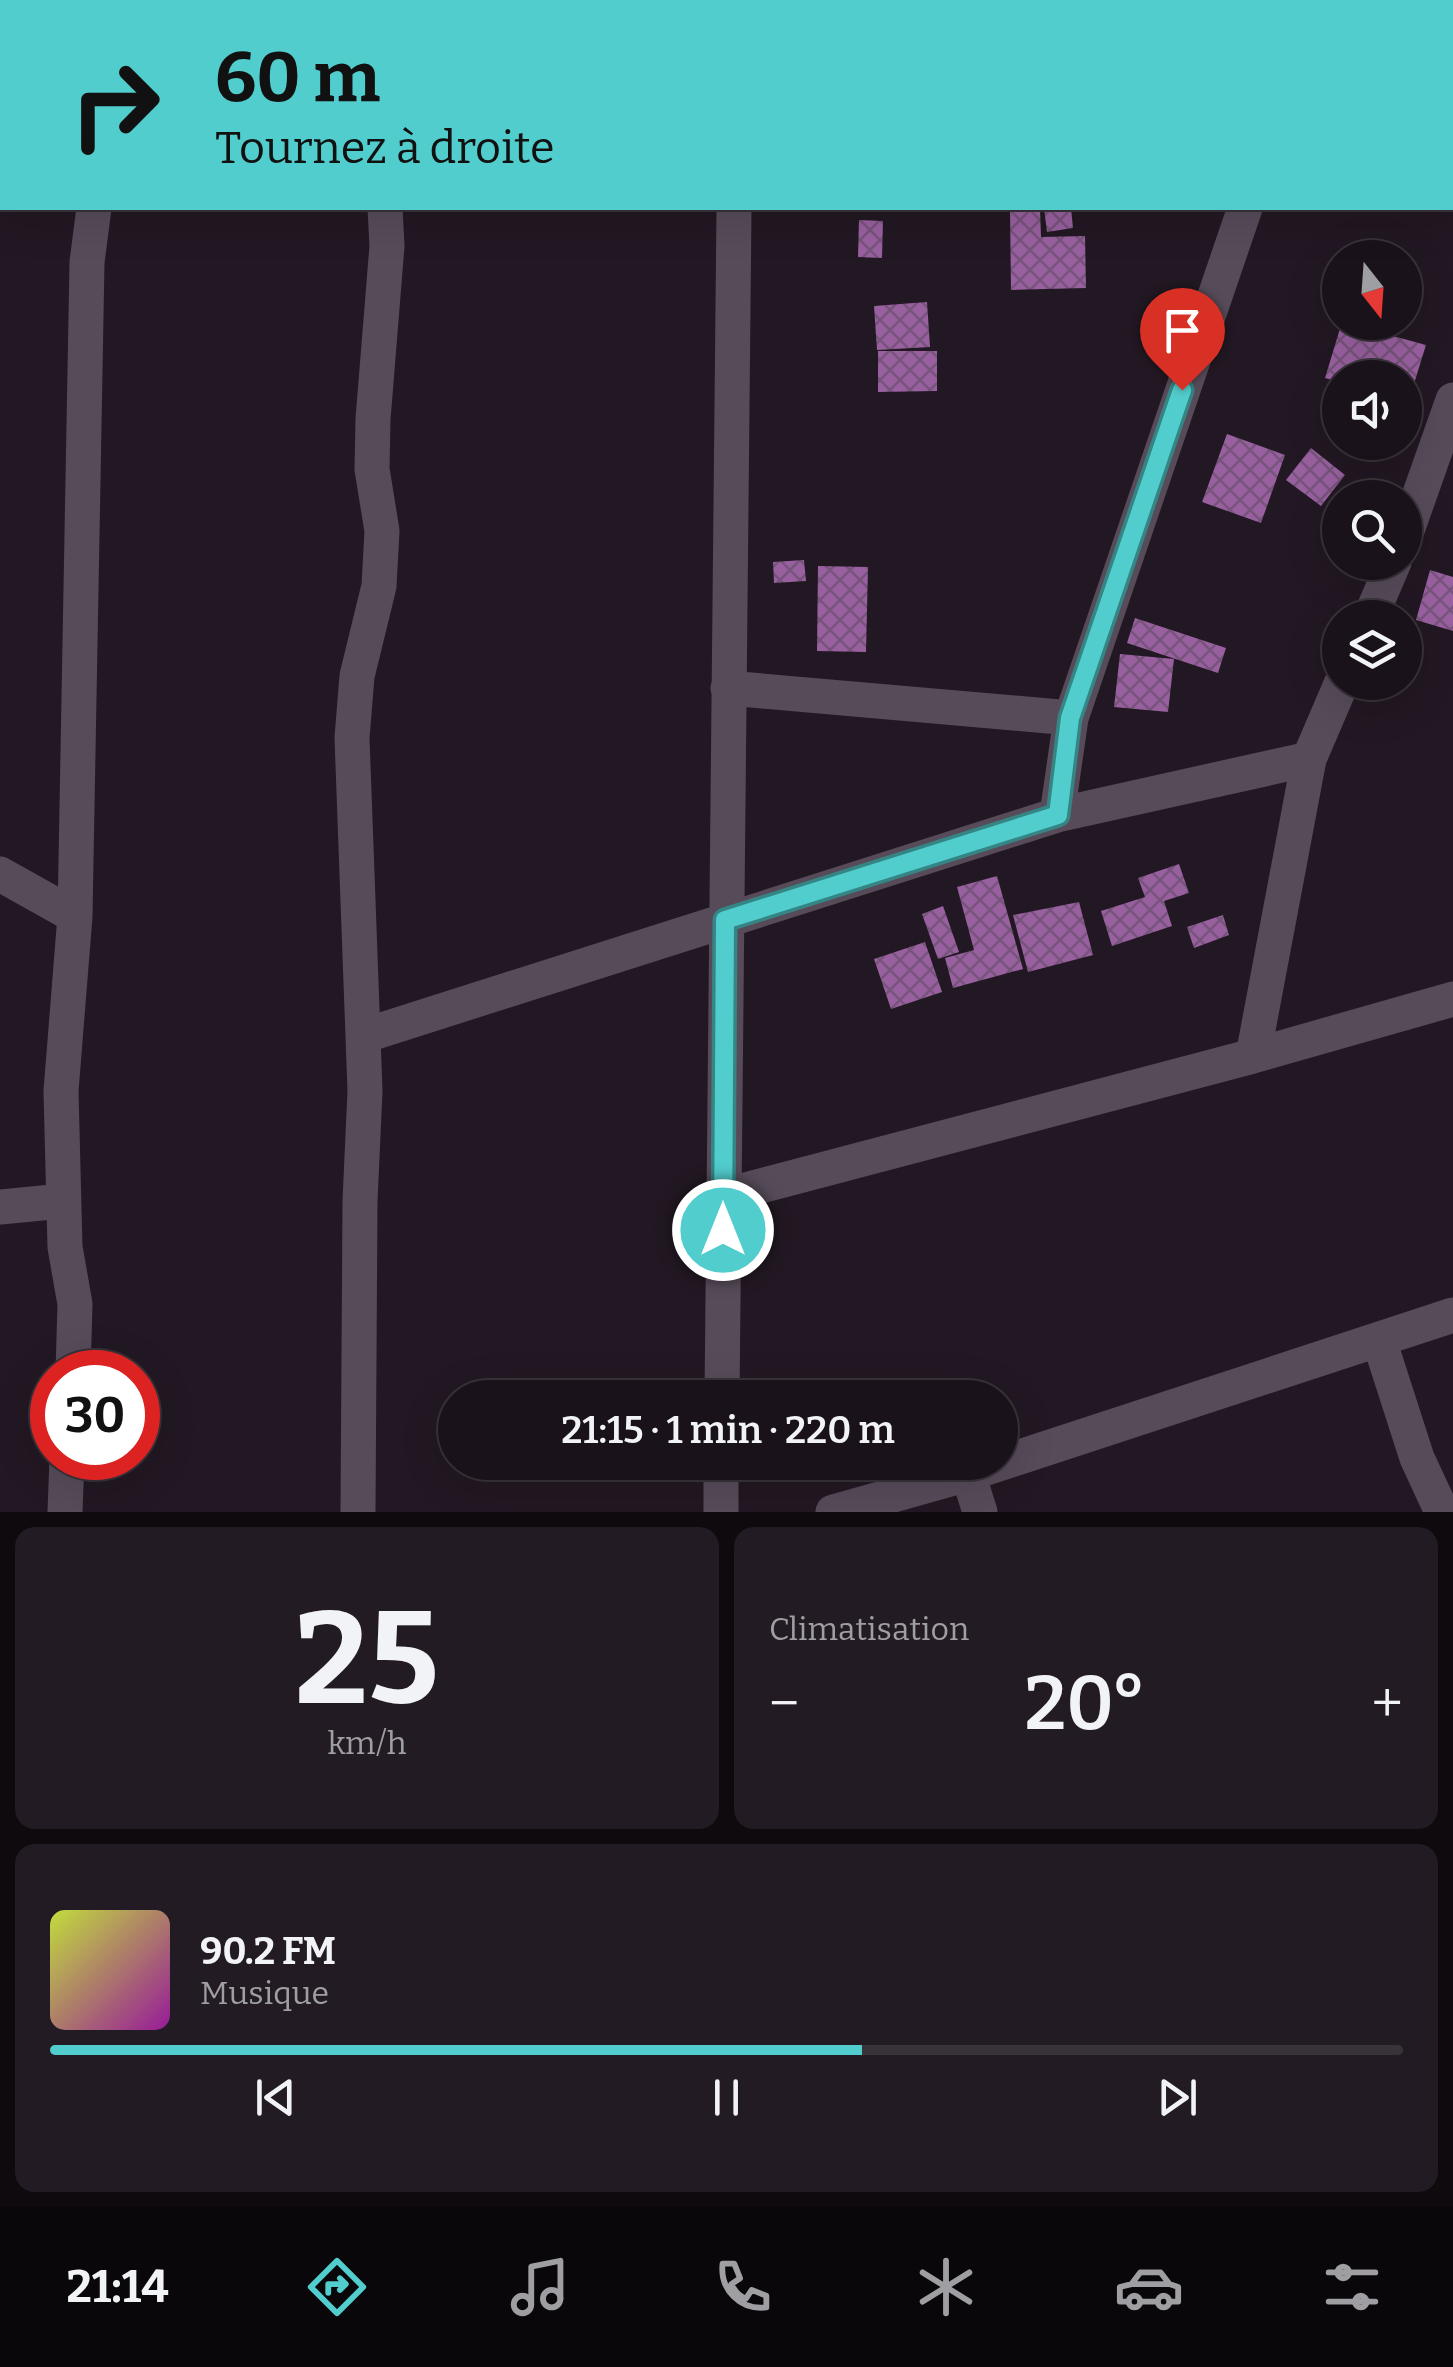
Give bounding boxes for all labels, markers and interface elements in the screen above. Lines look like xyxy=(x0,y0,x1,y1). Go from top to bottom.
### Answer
text: 60 m xyxy=(215,36,380,120)
icon: right xyxy=(50,40,180,170)
text: Tournez à droite xyxy=(215,121,555,175)
north arrow xyxy=(1322,240,1422,340)
map controls xyxy=(1322,240,1422,700)
pin xyxy=(1140,288,1225,391)
icon: arrive xyxy=(1155,303,1210,358)
button: sound xyxy=(1322,360,1422,460)
button: search xyxy=(1322,480,1422,580)
button: layers xyxy=(1322,600,1422,700)
position arrow xyxy=(671,1178,775,1282)
speed limit sign: 30 xyxy=(30,1350,160,1480)
text: 21:15 · 1 min · 220 m xyxy=(561,1407,895,1453)
text: 25 xyxy=(295,1581,439,1737)
text: Climatisation xyxy=(769,1610,969,1648)
text: 20° xyxy=(1025,1659,1146,1749)
text: − xyxy=(769,1671,799,1737)
text: + xyxy=(1372,1671,1403,1737)
text: km/h xyxy=(327,1724,407,1762)
text: 90.2 FM xyxy=(200,1928,336,1974)
text: Musique xyxy=(200,1974,329,2012)
icon: previous xyxy=(248,2070,303,2125)
icon: pause xyxy=(699,2070,754,2125)
icon: next xyxy=(1150,2070,1205,2125)
icon: directions xyxy=(302,2252,372,2322)
icon: music xyxy=(505,2252,575,2322)
icon: phone xyxy=(708,2252,778,2322)
icon: climate xyxy=(911,2252,981,2322)
icon: car xyxy=(1114,2252,1184,2322)
icon: filters xyxy=(1317,2252,1387,2322)
text: 21:14 xyxy=(66,2260,169,2314)

